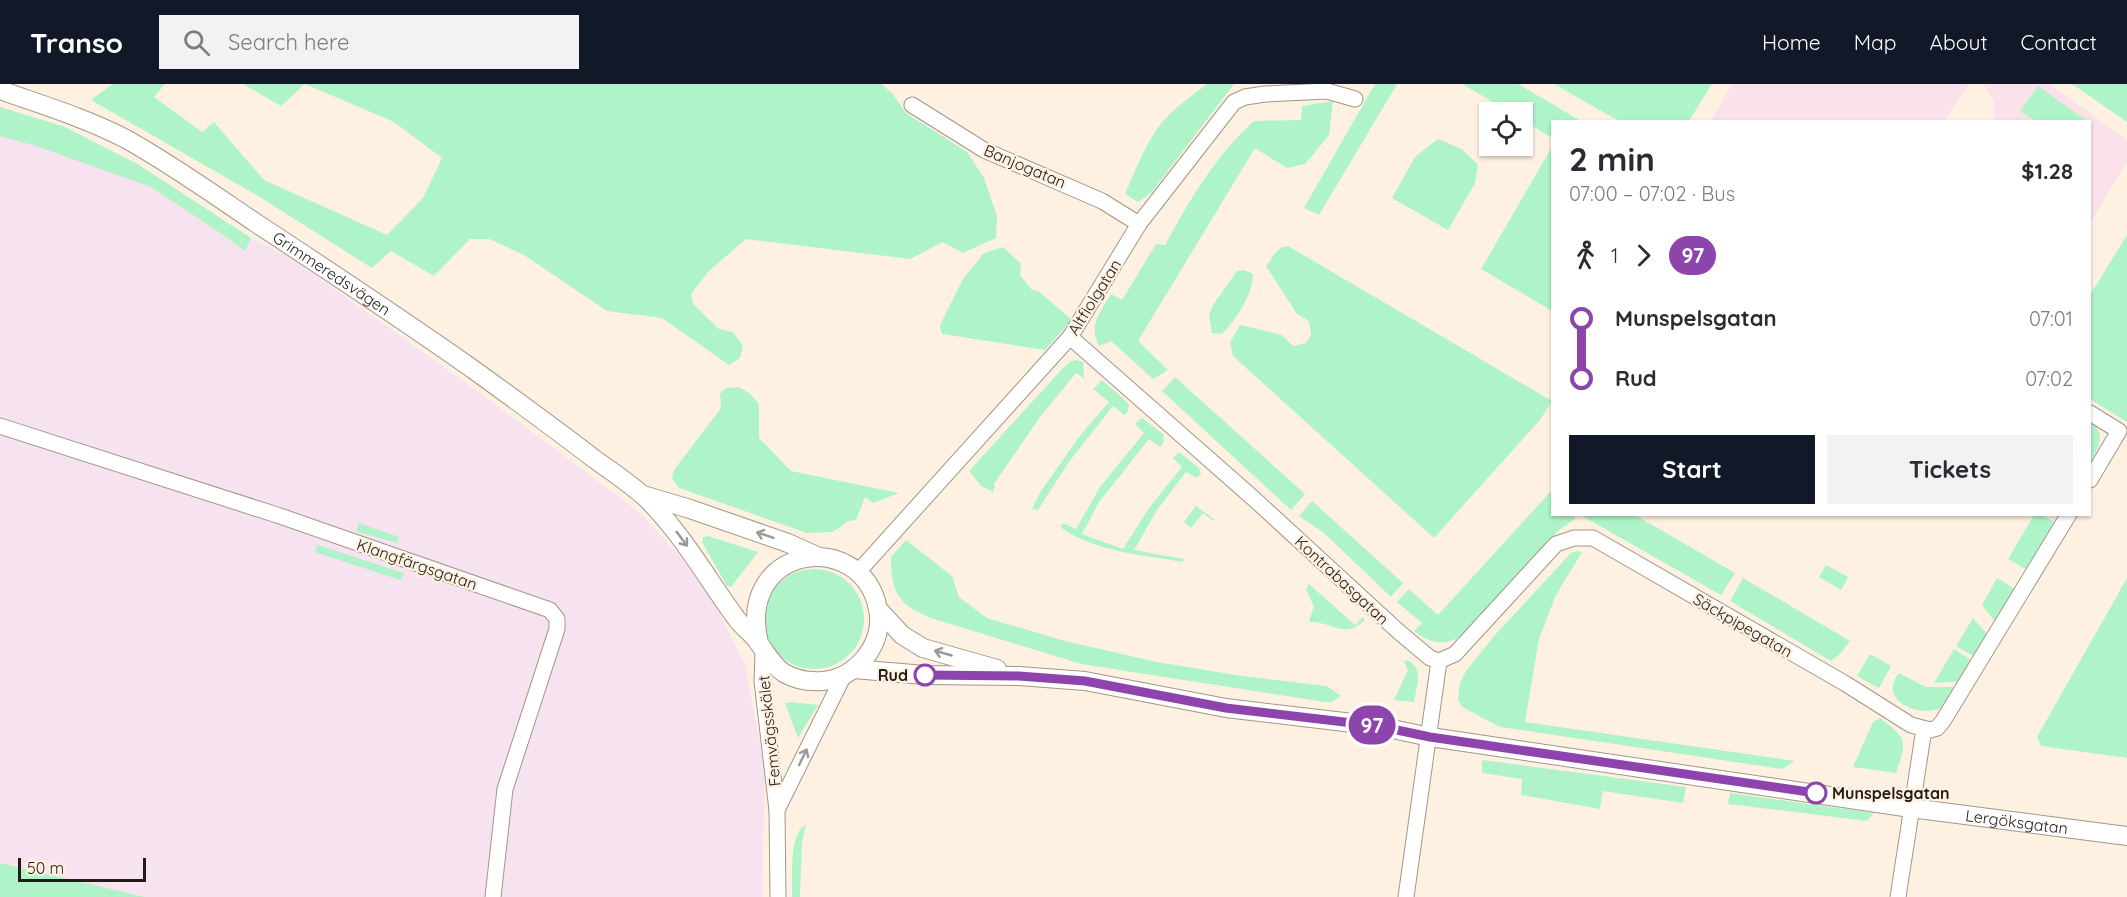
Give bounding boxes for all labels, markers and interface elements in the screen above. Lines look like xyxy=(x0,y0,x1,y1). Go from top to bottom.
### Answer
search box xyxy=(159,15,579,69)
text: Transo xyxy=(30,25,123,60)
icon: search xyxy=(180,26,213,59)
text: Search here xyxy=(228,28,349,56)
text: Home xyxy=(1762,29,1821,55)
text: Map xyxy=(1854,29,1897,55)
text: About xyxy=(1930,29,1988,55)
text: Contact xyxy=(2021,29,2097,55)
map controls xyxy=(1479,102,1533,156)
button: locate xyxy=(1479,102,1533,156)
text: 2 min xyxy=(1569,138,1655,179)
street label: Banjogatan xyxy=(981,140,1069,192)
text: $1.28 xyxy=(2021,157,2073,185)
text: 07:00 – 07:02 · Bus xyxy=(1569,181,1735,206)
street label: Grimmeredsvägen xyxy=(269,227,394,319)
icon: walk xyxy=(1569,239,1602,272)
icon: forward xyxy=(1627,239,1660,272)
text: 97 xyxy=(1681,242,1704,268)
text: 1 xyxy=(1611,243,1618,268)
street label: Altfiolgatan xyxy=(1063,255,1125,339)
text: Munspelsgatan xyxy=(1615,304,1777,332)
text: 07:01 xyxy=(2029,306,2073,331)
text: Rud xyxy=(1615,364,1657,392)
text: 07:02 xyxy=(2025,366,2073,391)
button: Start xyxy=(1569,435,1815,504)
button: Tickets xyxy=(1827,435,2073,504)
one-way arrow xyxy=(756,529,775,540)
one-way arrow xyxy=(675,530,688,546)
street label: Kontrabasgatan xyxy=(1291,531,1393,629)
street label: Klangfärgsgatan xyxy=(354,534,480,594)
street label: Säckpipegatan xyxy=(1690,589,1796,661)
one-way arrow xyxy=(934,647,953,658)
marker: Rud xyxy=(914,664,936,686)
place label: Rud xyxy=(878,665,908,685)
street label: Femvägsskälet xyxy=(753,675,785,787)
line badge: 97 xyxy=(1345,706,1399,744)
text: 97 xyxy=(1361,712,1383,738)
one-way arrow xyxy=(797,749,809,767)
marker: Munspelsgatan xyxy=(1805,782,1827,804)
place label: Munspelsgatan xyxy=(1832,783,1950,803)
street label: Lergöksgatan xyxy=(1964,805,2069,838)
scale bar xyxy=(18,855,146,882)
text: 50 m xyxy=(27,858,64,878)

